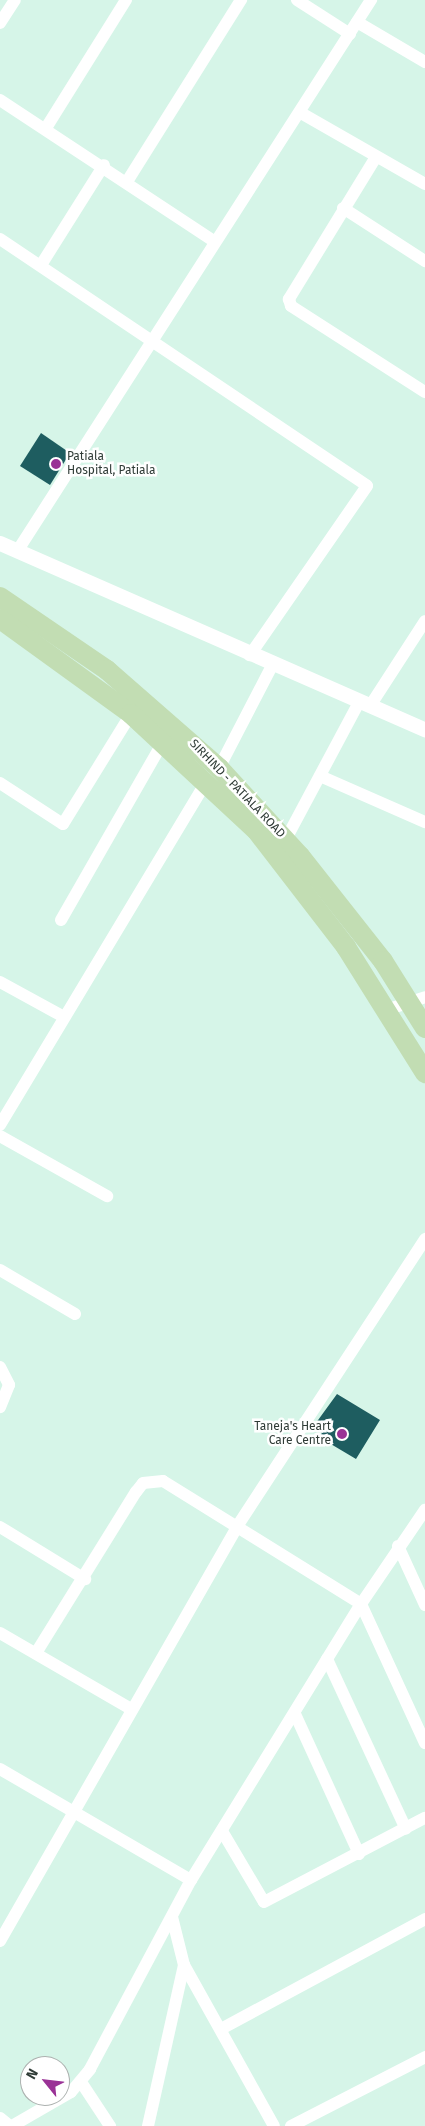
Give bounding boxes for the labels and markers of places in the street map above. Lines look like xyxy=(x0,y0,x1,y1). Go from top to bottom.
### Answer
place label: Patiala Hospital, Patiala xyxy=(67,450,156,478)
marker: Patiala Hospital, Patiala xyxy=(49,457,63,471)
place label: Taneja's Heart Care Centre xyxy=(254,1420,331,1448)
marker: Taneja's Heart Care Centre xyxy=(335,1427,349,1441)

